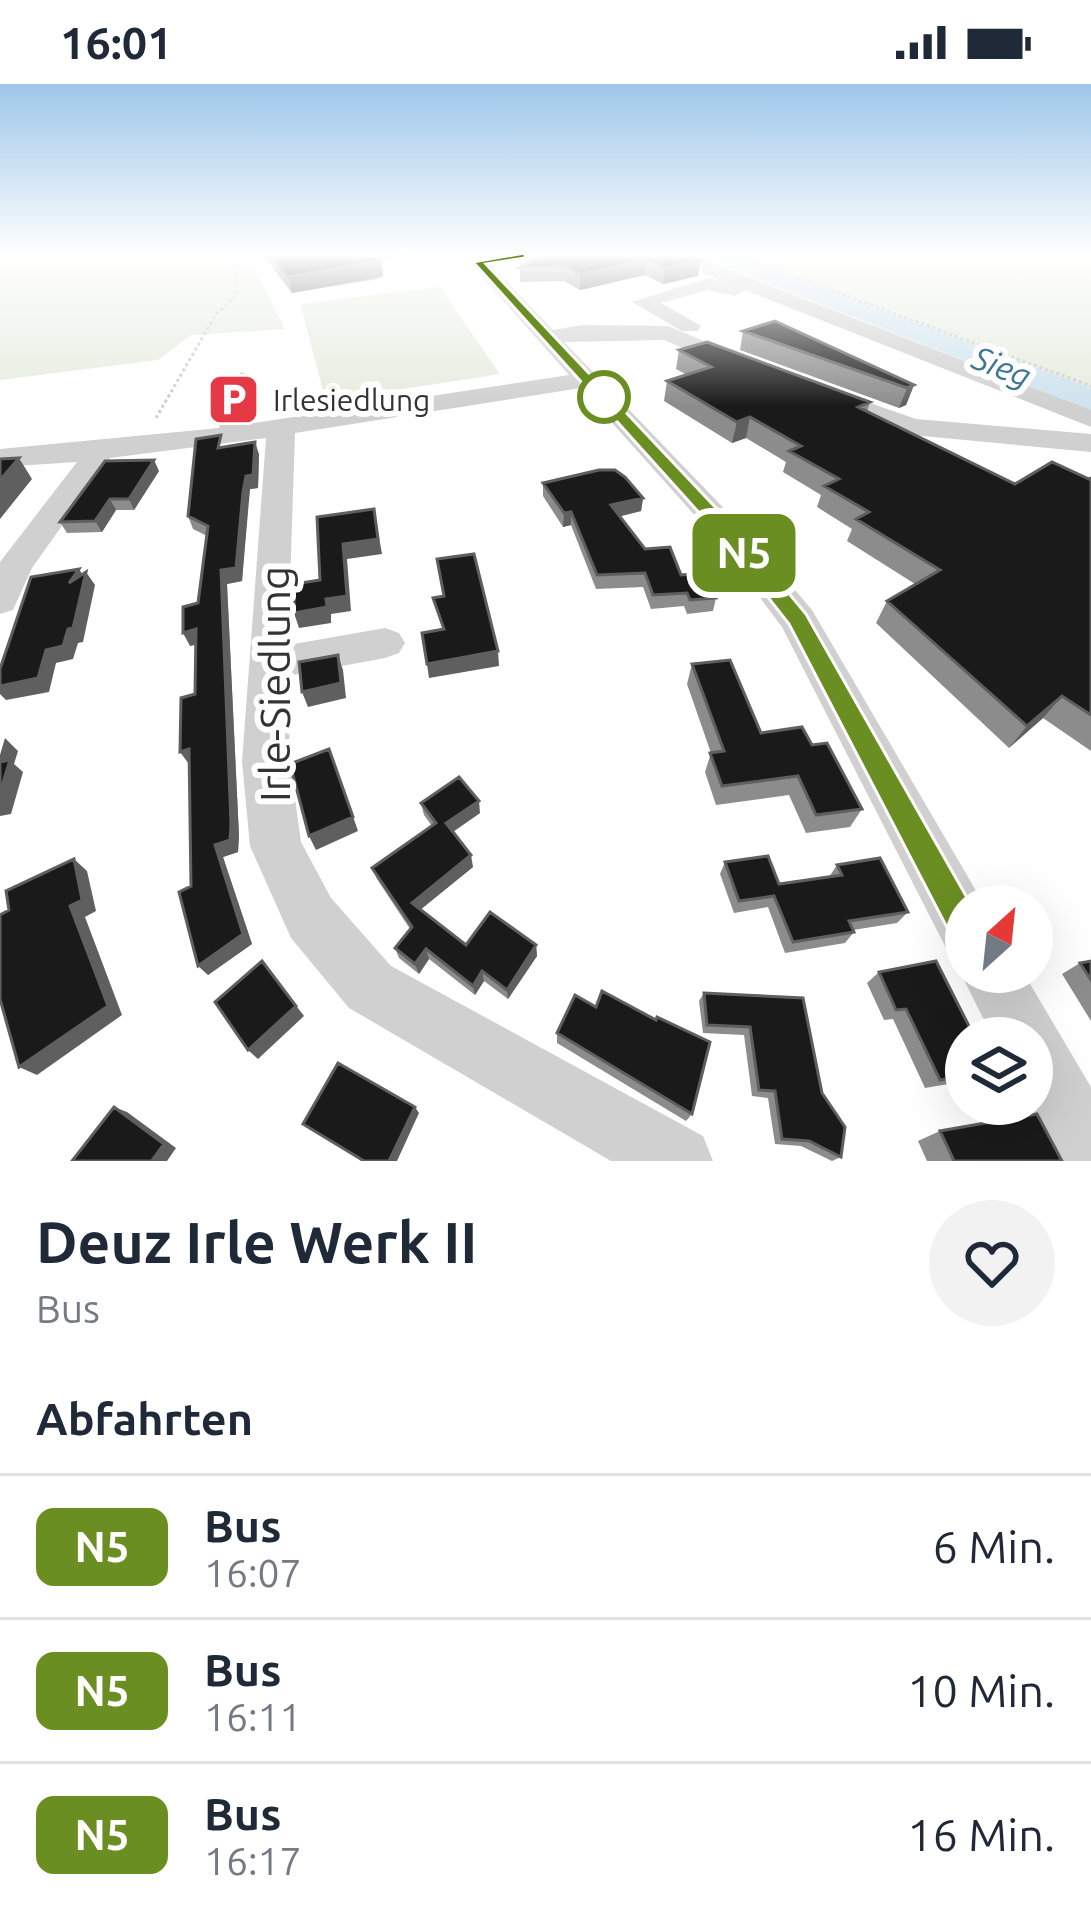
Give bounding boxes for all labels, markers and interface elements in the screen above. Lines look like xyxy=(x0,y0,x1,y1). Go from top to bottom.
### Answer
text: 16:01 xyxy=(60,17,173,68)
water label: Sieg xyxy=(967,338,1036,394)
parking icon: Irlesiedlung xyxy=(206,372,262,428)
unlabelled marker xyxy=(579,372,629,422)
place label: Irlesiedlung xyxy=(273,383,430,417)
line badge: N5 xyxy=(690,514,798,592)
text: N5 xyxy=(716,529,772,576)
street label: Irle-Siedlung xyxy=(251,566,298,802)
north arrow xyxy=(945,885,1053,993)
map controls xyxy=(945,885,1053,1125)
button: layers xyxy=(945,1017,1053,1125)
button: heart xyxy=(929,1200,1055,1326)
text: Deuz Irle Werk II xyxy=(36,1210,478,1274)
text: Bus xyxy=(36,1287,100,1330)
text: Abfahrten xyxy=(36,1393,253,1444)
text: Bus xyxy=(204,1500,281,1551)
text: 6 Min. xyxy=(933,1521,1055,1572)
text: N5 xyxy=(74,1523,130,1570)
text: 16:07 xyxy=(204,1551,302,1594)
text: Bus xyxy=(204,1644,281,1695)
text: 10 Min. xyxy=(907,1665,1055,1716)
text: N5 xyxy=(74,1667,130,1714)
text: 16:11 xyxy=(204,1695,302,1738)
text: Bus xyxy=(204,1788,281,1839)
text: 16 Min. xyxy=(907,1809,1055,1860)
text: N5 xyxy=(74,1811,130,1858)
text: 16:17 xyxy=(204,1839,302,1882)

